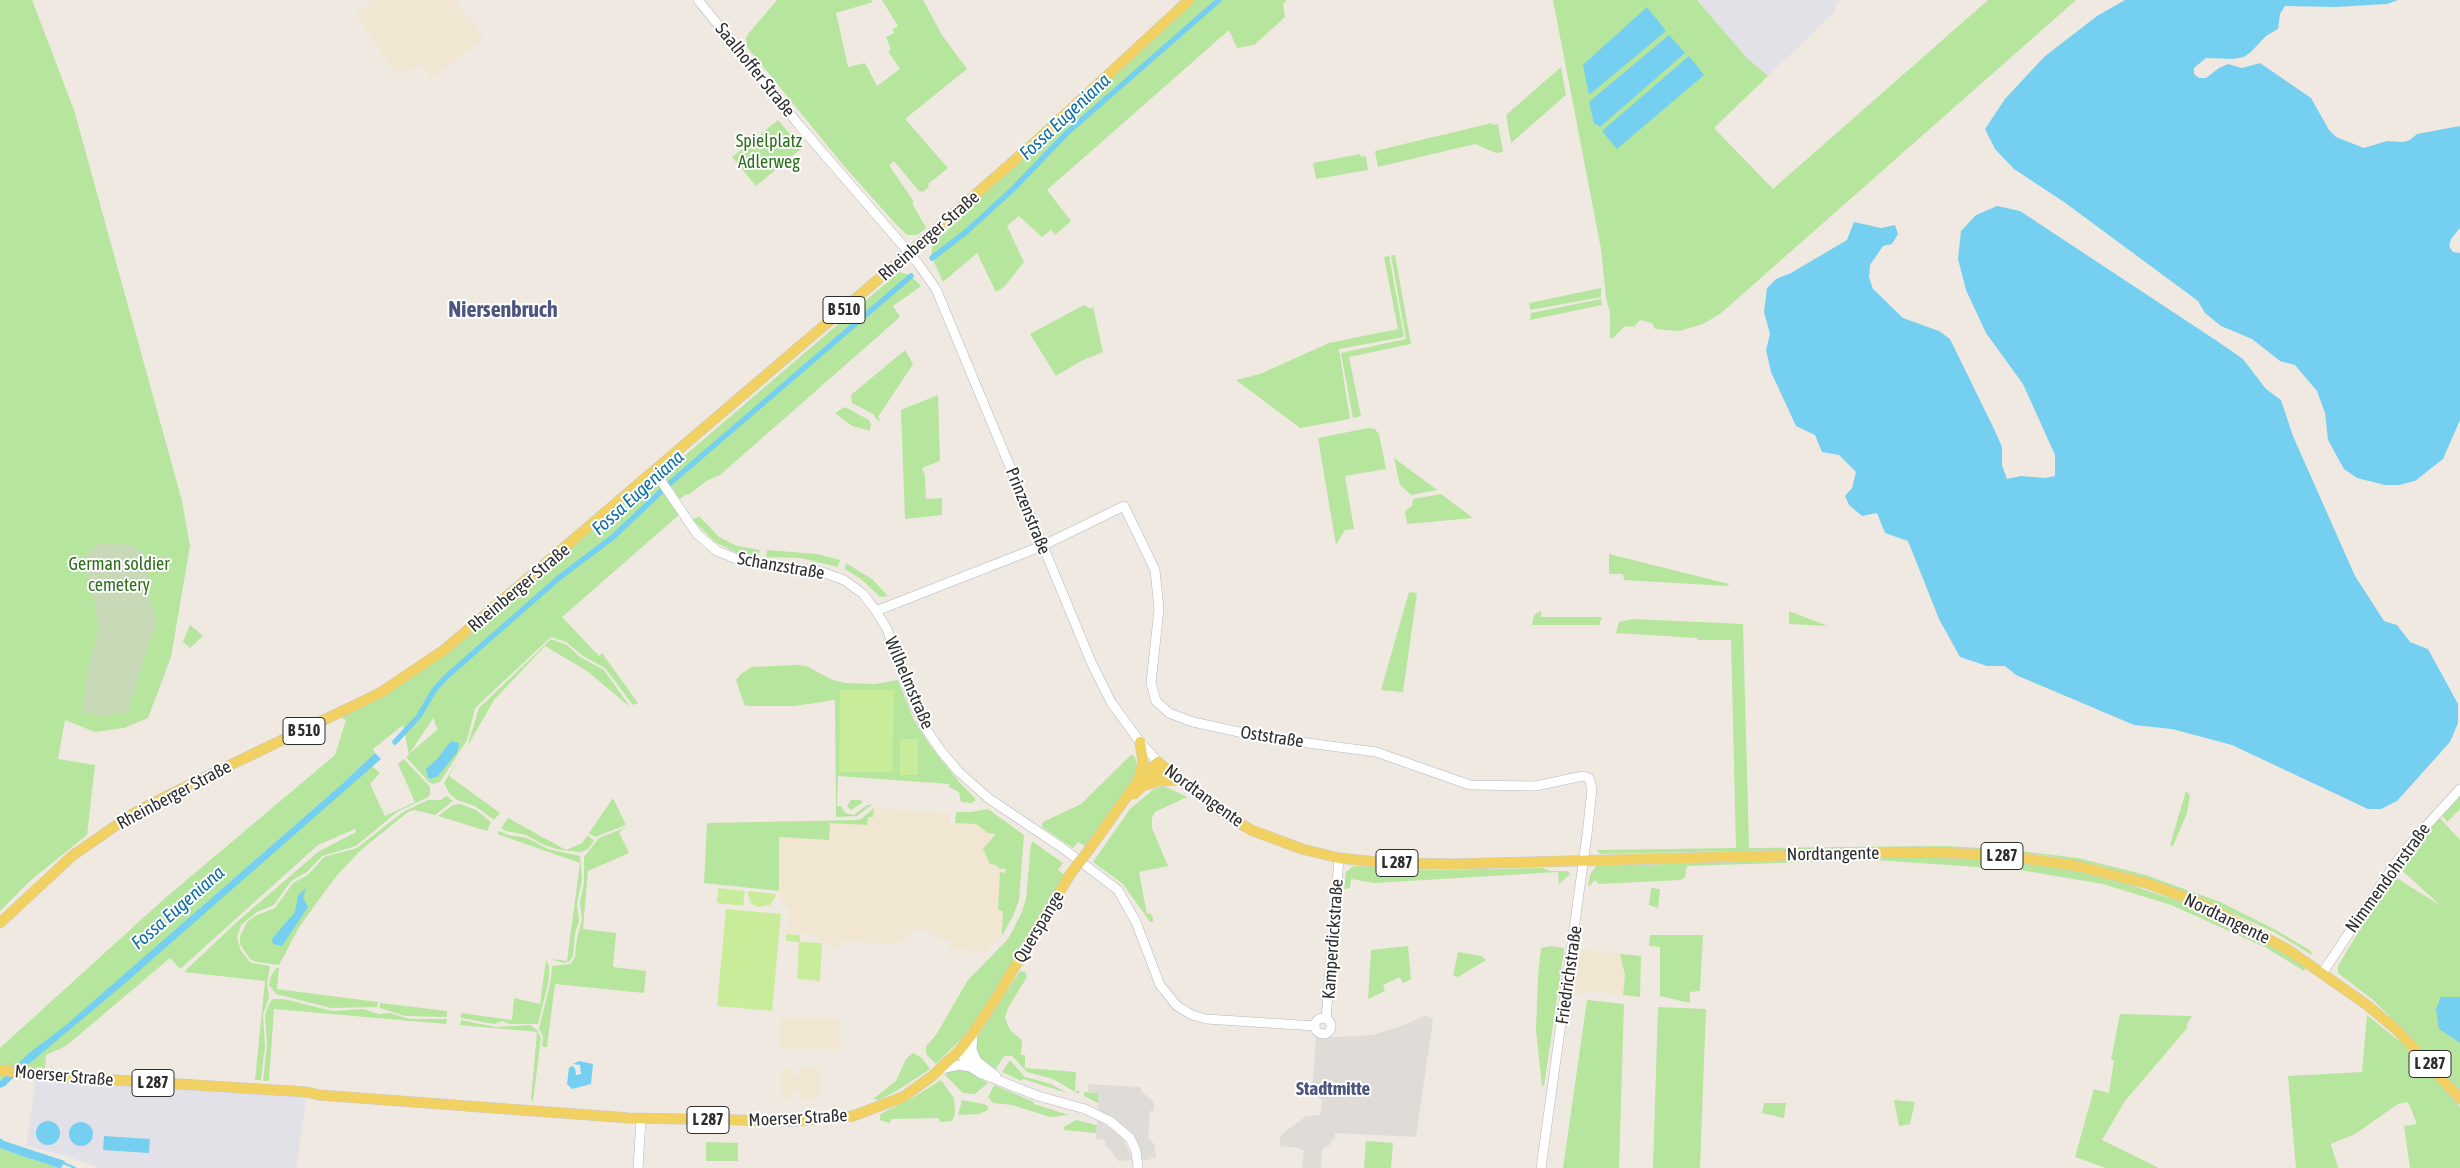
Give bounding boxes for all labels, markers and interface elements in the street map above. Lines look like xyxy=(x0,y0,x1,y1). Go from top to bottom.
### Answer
street label: Saalhoffer Straße xyxy=(711,19,799,121)
water label: Fossa Eugeniana xyxy=(1015,69,1115,165)
park label: Spielplatz Adlerweg xyxy=(736,130,802,172)
street label: Rheinberger Straße xyxy=(874,186,984,286)
road number: B 510 xyxy=(823,296,865,324)
district label: Niersenbruch xyxy=(448,297,558,323)
water label: Fossa Eugeniana xyxy=(587,446,689,540)
street label: Prinzenstraße xyxy=(1001,464,1055,558)
street label: Rheinberger Straße xyxy=(464,539,574,637)
street label: Schanzstraße xyxy=(736,548,826,584)
park label: German soldier cemetery xyxy=(68,553,170,596)
street label: Wilhelmstraße xyxy=(880,634,938,732)
road number: B 510 xyxy=(283,718,325,744)
street label: Oststraße xyxy=(1239,721,1305,753)
street label: Rheinberger Straße xyxy=(113,756,235,834)
street label: Nordtangente xyxy=(1160,760,1248,832)
street label: Nimmendohrstraße xyxy=(2341,819,2435,937)
street label: Nordtangente xyxy=(1786,842,1880,866)
road number: L 287 xyxy=(1981,842,2023,869)
road number: L 287 xyxy=(1376,850,1418,876)
water label: Fossa Eugeniana xyxy=(127,861,229,955)
street label: Kamperdickstraße xyxy=(1318,878,1348,1000)
street label: Querspange xyxy=(1009,887,1069,967)
street label: Nordtangente xyxy=(2181,889,2273,949)
street label: Friedrichstraße xyxy=(1551,924,1587,1026)
road number: L 287 xyxy=(2409,1050,2451,1078)
street label: Moerser Straße xyxy=(14,1061,114,1091)
road number: L 287 xyxy=(132,1070,174,1096)
district label: Stadtmitte xyxy=(1296,1078,1370,1100)
street label: Moerser Straße xyxy=(748,1105,848,1131)
road number: L 287 xyxy=(687,1106,729,1134)

